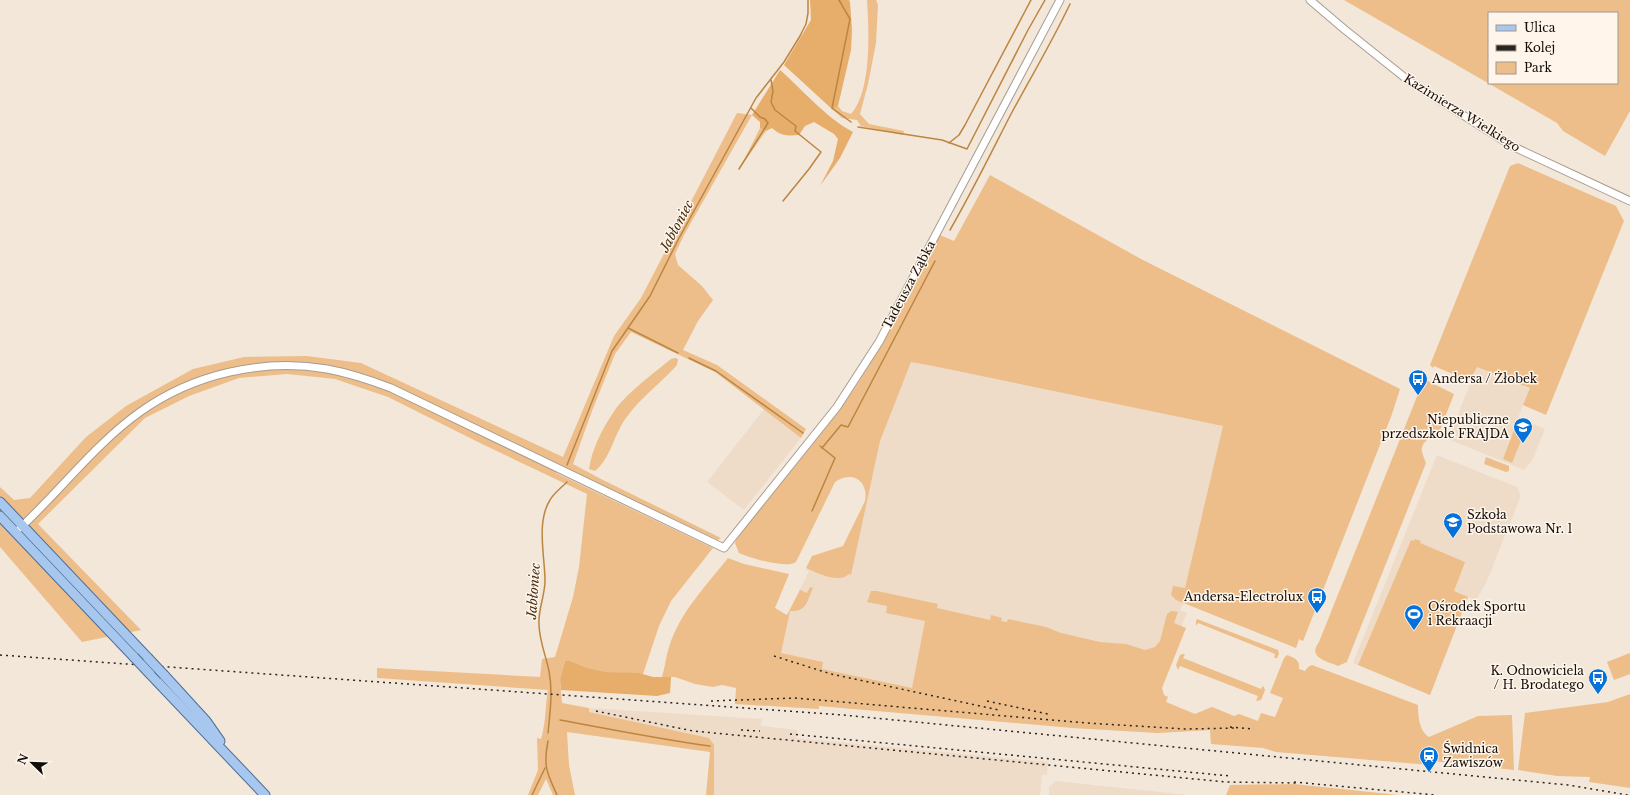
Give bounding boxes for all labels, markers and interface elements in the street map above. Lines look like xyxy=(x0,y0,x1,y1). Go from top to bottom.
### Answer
legend xyxy=(1488,12,1618,84)
text: Ulica xyxy=(1524,20,1556,35)
text: Kolej xyxy=(1524,40,1555,55)
text: Park xyxy=(1524,60,1552,75)
street label: Kazimierza Wielkiego xyxy=(1401,71,1523,155)
water label: Jabłoniec xyxy=(655,197,697,256)
street label: Tadeusza Ząbka xyxy=(879,238,938,332)
bus stop icon: Andersa / Żłobek xyxy=(1407,368,1429,396)
place label: Andersa / Żłobek xyxy=(1431,370,1538,386)
place label: Niepubliczne przedszkole FRAJDA xyxy=(1381,412,1510,441)
school or university icon: Niepubliczne przedszkole FRAJDA xyxy=(1512,416,1534,444)
place label: Szkoła Podstawowa Nr. 1 xyxy=(1467,507,1573,536)
school or university icon: Szkoła Podstawowa Nr. 1 xyxy=(1442,511,1464,539)
water label: Jabłoniec xyxy=(523,562,544,621)
bus stop icon: Andersa-Electrolux xyxy=(1306,586,1328,614)
place label: Andersa-Electrolux xyxy=(1183,589,1304,604)
place label: Ośrodek Sportu i Rekraacji xyxy=(1428,599,1526,628)
sports icon: Ośrodek Sportu i Rekraacji xyxy=(1403,603,1425,631)
place label: K. Odnowiciela / H. Brodatego xyxy=(1490,663,1584,692)
bus stop icon: K. Odnowiciela / H. Brodatego xyxy=(1587,667,1609,695)
place label: Świdnica Zawiszów xyxy=(1443,740,1504,770)
north arrow xyxy=(12,743,52,783)
station icon: Świdnica Zawiszów xyxy=(1418,745,1440,773)
text: N xyxy=(14,751,32,767)

